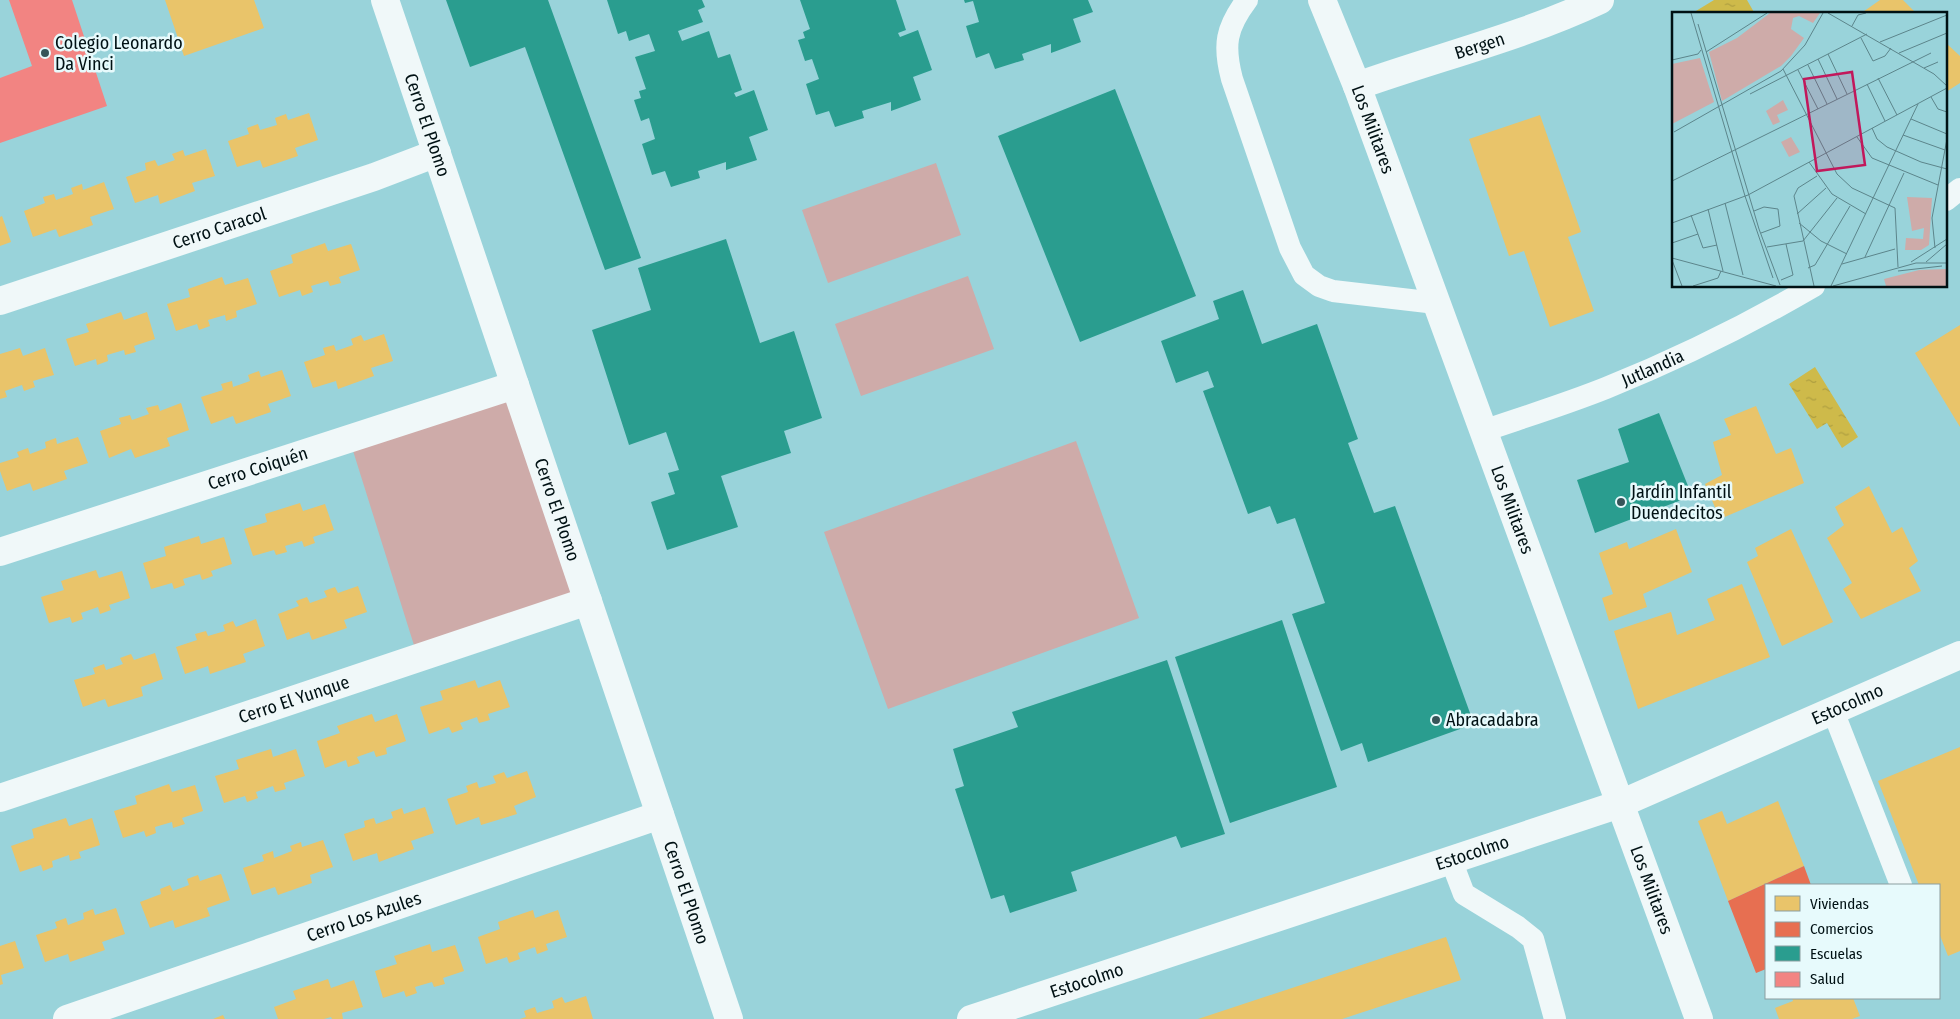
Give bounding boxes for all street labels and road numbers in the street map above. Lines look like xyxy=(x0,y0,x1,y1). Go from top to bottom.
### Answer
street label: Bergen xyxy=(1452,28,1508,64)
street label: Cerro El Plomo xyxy=(400,71,455,180)
street label: Los Militares xyxy=(1347,82,1399,177)
street label: Cerro Caracol xyxy=(170,202,269,254)
street label: Jutlandia xyxy=(1618,345,1688,391)
street label: Cerro Coiquén xyxy=(205,442,311,495)
street label: Cerro El Plomo xyxy=(529,455,585,564)
street label: Los Militares xyxy=(1486,462,1539,557)
street label: Cerro El Yunque xyxy=(236,671,352,728)
street label: Estocolmo xyxy=(1808,679,1887,730)
street label: Estocolmo xyxy=(1433,831,1512,875)
street label: Cerro El Plomo xyxy=(659,838,714,947)
street label: Los Militares xyxy=(1625,843,1678,937)
street label: Cerro Los Azules xyxy=(304,887,424,947)
street label: Estocolmo xyxy=(1047,958,1126,1003)

